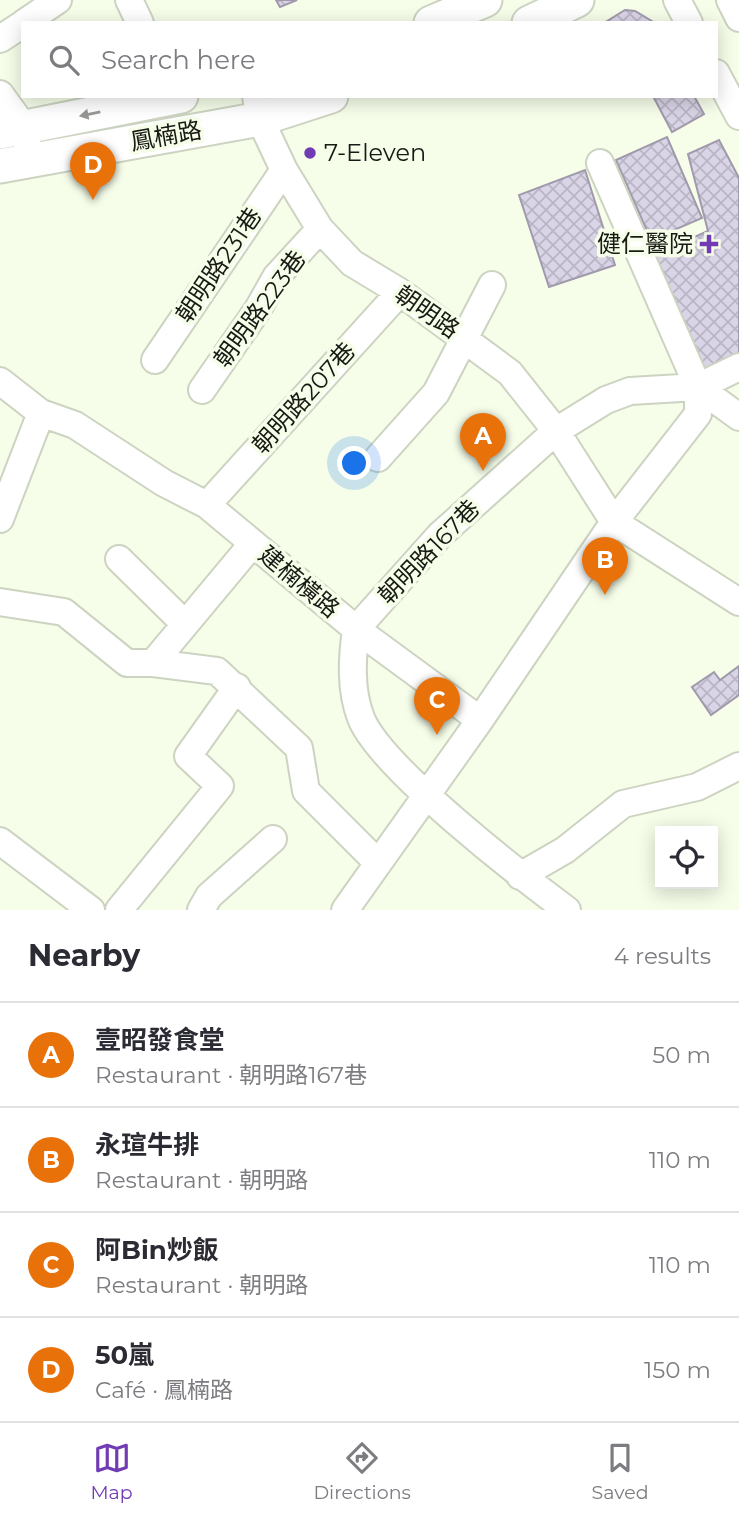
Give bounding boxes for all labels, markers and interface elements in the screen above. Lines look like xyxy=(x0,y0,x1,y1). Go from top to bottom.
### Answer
search box xyxy=(21,21,718,98)
icon: search xyxy=(45,41,83,79)
text: Search here xyxy=(101,44,256,76)
one-way arrow xyxy=(79,109,101,120)
street label: 鳳楠路 xyxy=(128,115,204,156)
place label: 7-Eleven xyxy=(324,138,426,167)
pin: D xyxy=(70,142,116,200)
marker: 7-Eleven xyxy=(302,145,318,161)
street label: 朝明路231巷 xyxy=(170,202,267,327)
place label: 健仁醫院 xyxy=(597,229,693,258)
marker: 健仁醫院 xyxy=(699,234,719,254)
street label: 朝明路223巷 xyxy=(208,245,312,373)
street label: 朝明路 xyxy=(389,279,465,344)
street label: 朝明路207巷 xyxy=(246,336,361,459)
pin: A xyxy=(460,413,506,471)
your location xyxy=(337,446,371,480)
street label: 朝明路167巷 xyxy=(372,494,485,610)
pin: B xyxy=(582,537,628,595)
street label: 建楠橫路 xyxy=(253,540,345,624)
pin: C xyxy=(414,677,460,735)
map controls xyxy=(655,826,718,889)
button: locate xyxy=(655,826,718,889)
text: Nearby xyxy=(28,937,140,974)
text: 4 results xyxy=(614,942,711,970)
text: 壹昭發食堂 xyxy=(95,1024,225,1056)
text: A xyxy=(42,1041,60,1069)
text: 50 m xyxy=(652,1041,711,1069)
text: Restaurant · 朝明路167巷 xyxy=(95,1061,367,1089)
text: 永瑄牛排 xyxy=(95,1129,199,1161)
text: B xyxy=(42,1146,60,1174)
text: 110 m xyxy=(649,1146,711,1174)
text: Restaurant · 朝明路 xyxy=(95,1166,308,1194)
text: 阿Bin炒飯 xyxy=(95,1234,219,1266)
text: C xyxy=(43,1251,59,1279)
text: 110 m xyxy=(649,1251,711,1279)
text: Restaurant · 朝明路 xyxy=(95,1271,308,1299)
text: 50嵐 xyxy=(95,1339,154,1371)
text: D xyxy=(42,1356,61,1384)
text: 150 m xyxy=(644,1356,711,1384)
text: Café · 鳳楠路 xyxy=(95,1376,233,1404)
tab: Map xyxy=(90,1439,133,1504)
tab: Directions xyxy=(313,1439,411,1504)
tab: Saved xyxy=(592,1439,649,1504)

